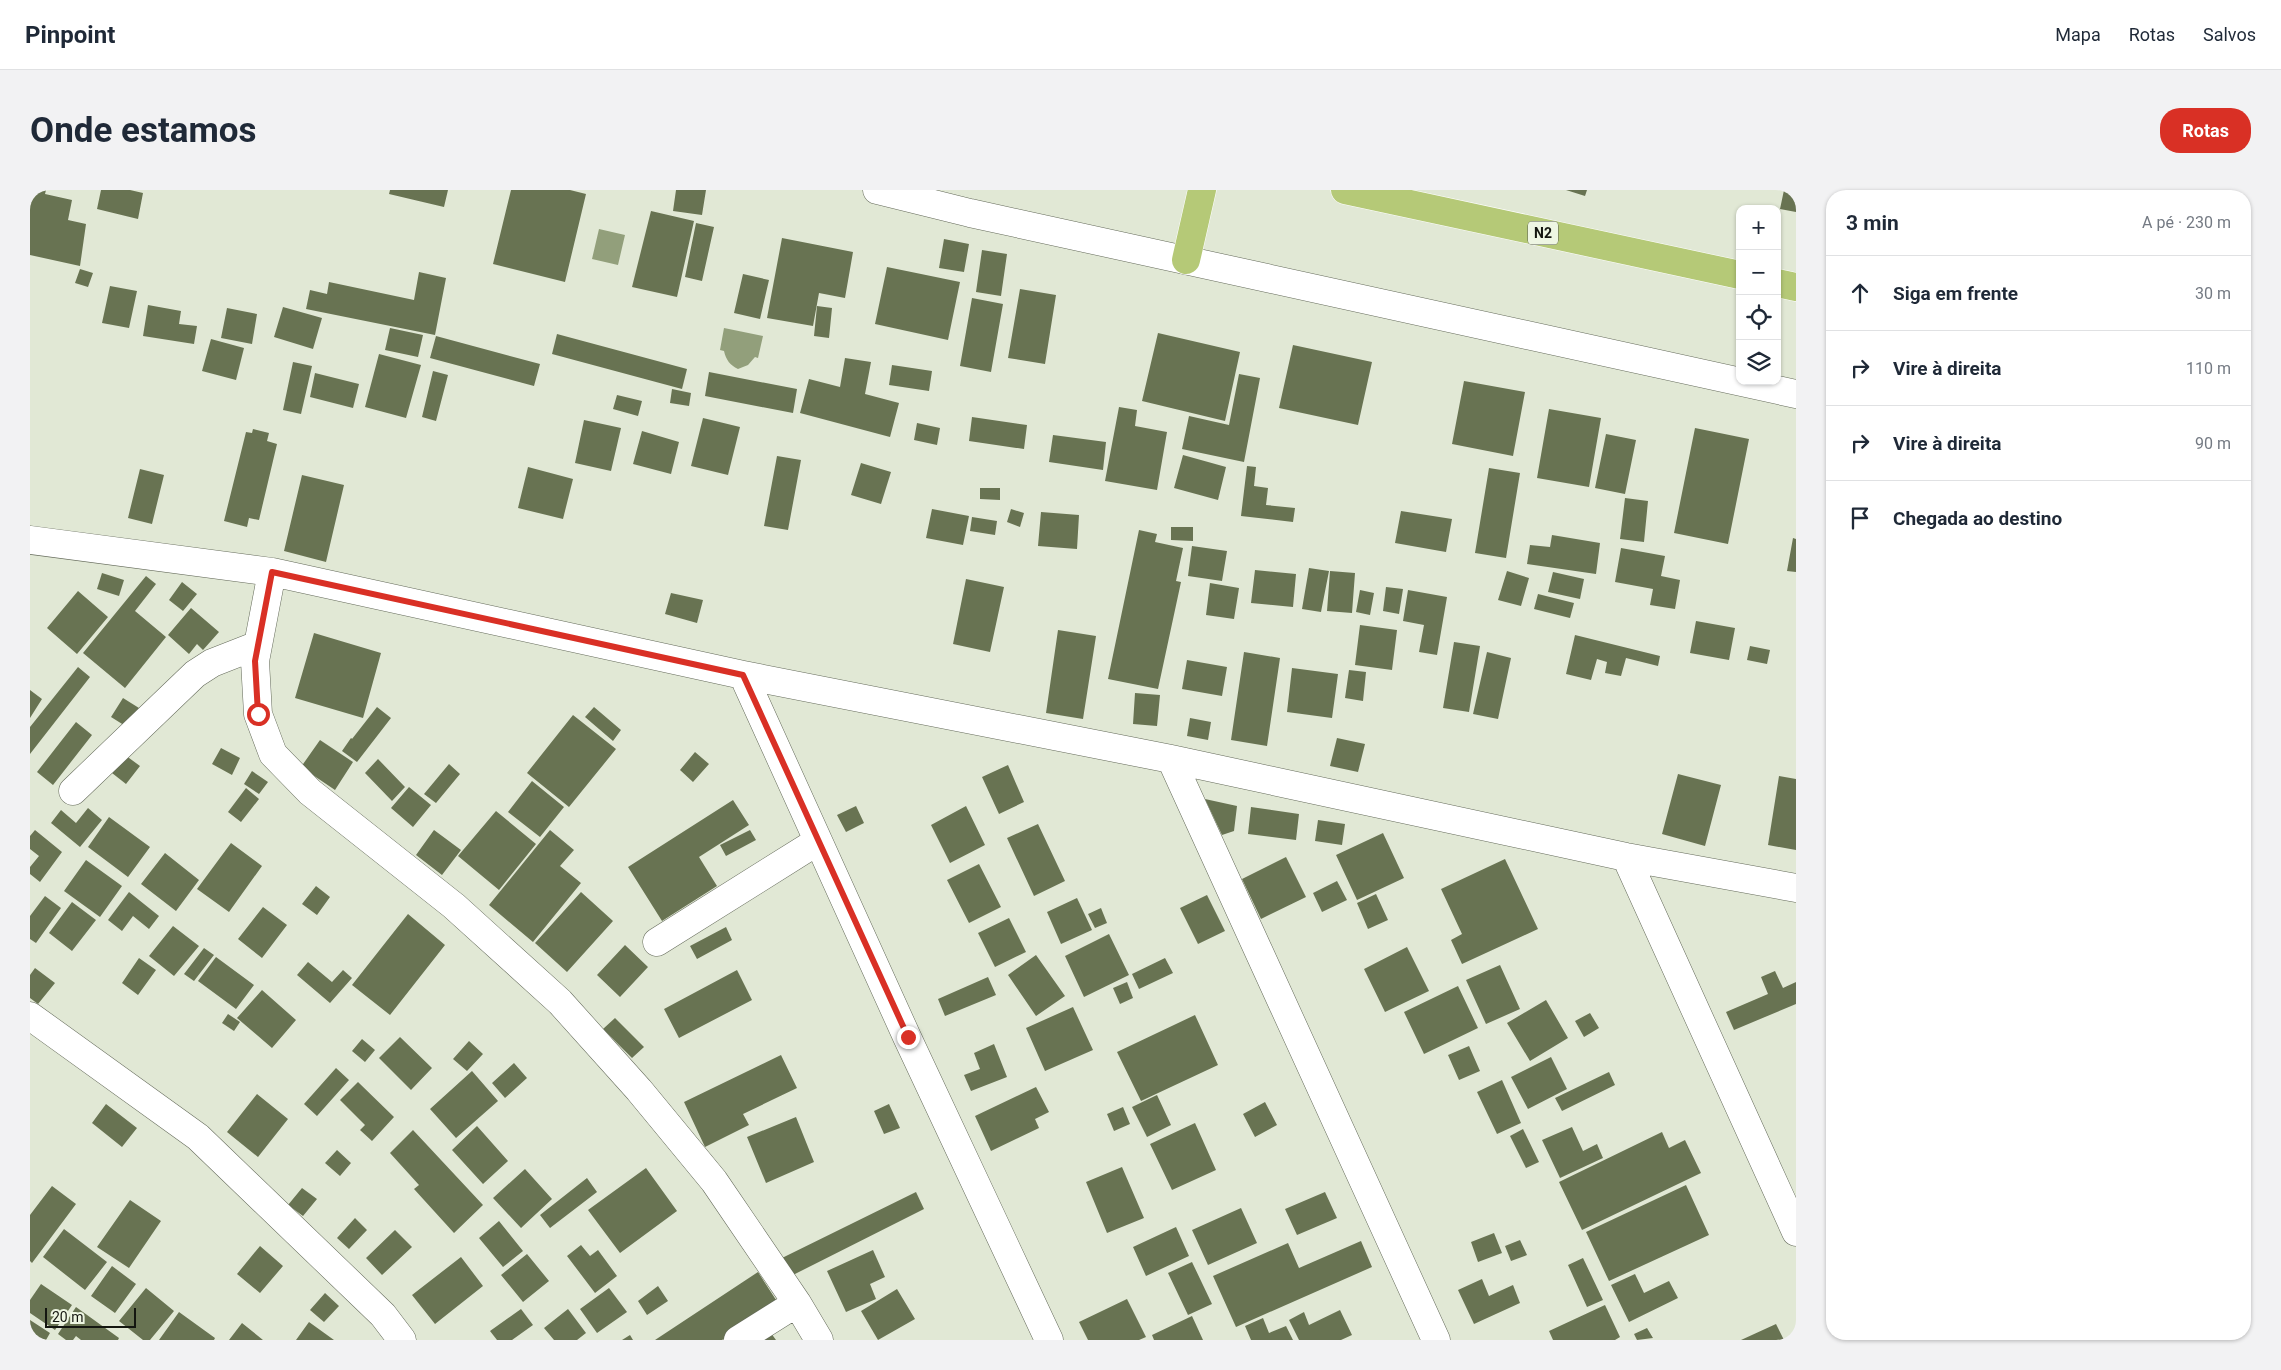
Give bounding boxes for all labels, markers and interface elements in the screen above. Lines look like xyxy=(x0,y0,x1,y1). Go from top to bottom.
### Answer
text: Pinpoint xyxy=(25,21,115,49)
text: Mapa xyxy=(2055,24,2101,45)
text: Rotas xyxy=(2129,24,2175,45)
text: Salvos xyxy=(2203,24,2256,45)
button: Rotas xyxy=(2160,108,2251,153)
text: Onde estamos xyxy=(30,110,257,151)
map controls xyxy=(1736,205,1781,385)
button: + xyxy=(1736,205,1781,250)
text: 3 min xyxy=(1846,211,1899,235)
text: A pé · 230 m xyxy=(2142,213,2231,232)
road number: N2 xyxy=(1528,222,1558,244)
button: − xyxy=(1736,250,1781,295)
icon: ahead xyxy=(1846,279,1874,307)
text: Siga em frente xyxy=(1893,282,2018,305)
text: 30 m xyxy=(2195,284,2231,303)
button: locate xyxy=(1736,295,1781,340)
button: layers xyxy=(1736,340,1781,385)
icon: right xyxy=(1846,354,1874,382)
text: Vire à direita xyxy=(1893,357,2002,380)
text: 110 m xyxy=(2186,359,2231,378)
icon: right xyxy=(1846,429,1874,457)
text: Vire à direita xyxy=(1893,432,2002,455)
text: 90 m xyxy=(2195,434,2231,453)
icon: arrive xyxy=(1846,504,1874,532)
text: Chegada ao destino xyxy=(1893,507,2062,530)
route start xyxy=(247,703,270,726)
route end xyxy=(897,1026,920,1049)
scale bar xyxy=(45,1305,136,1328)
text: 20 m xyxy=(52,1309,84,1325)

